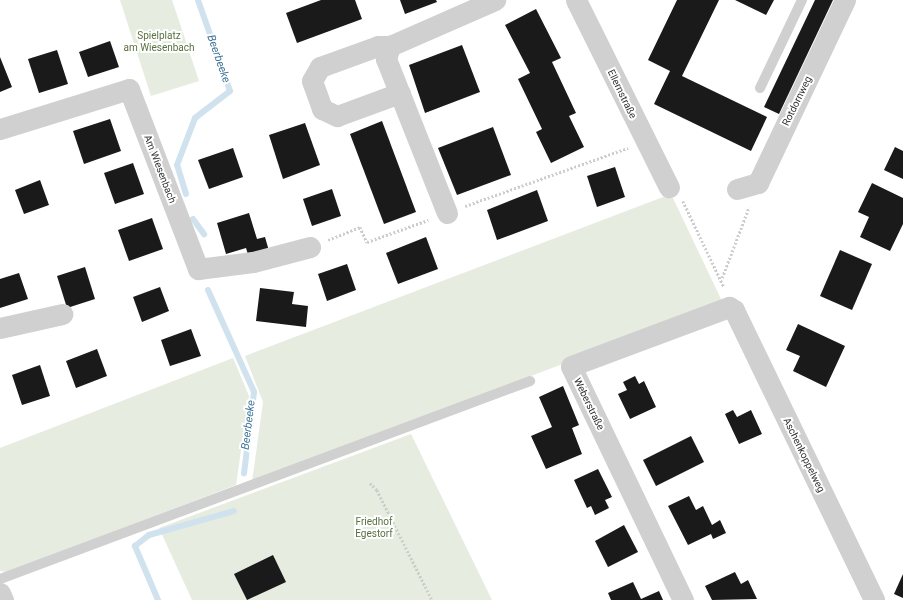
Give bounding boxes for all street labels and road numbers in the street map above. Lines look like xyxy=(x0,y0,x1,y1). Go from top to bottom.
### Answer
street label: Ellernstraße xyxy=(605,68,639,120)
street label: Rotdornweg xyxy=(780,74,814,128)
street label: Am Wiesenbach xyxy=(141,133,179,205)
street label: Weberstraße xyxy=(571,376,607,432)
street label: Aschenkoppelweg xyxy=(781,416,827,494)

